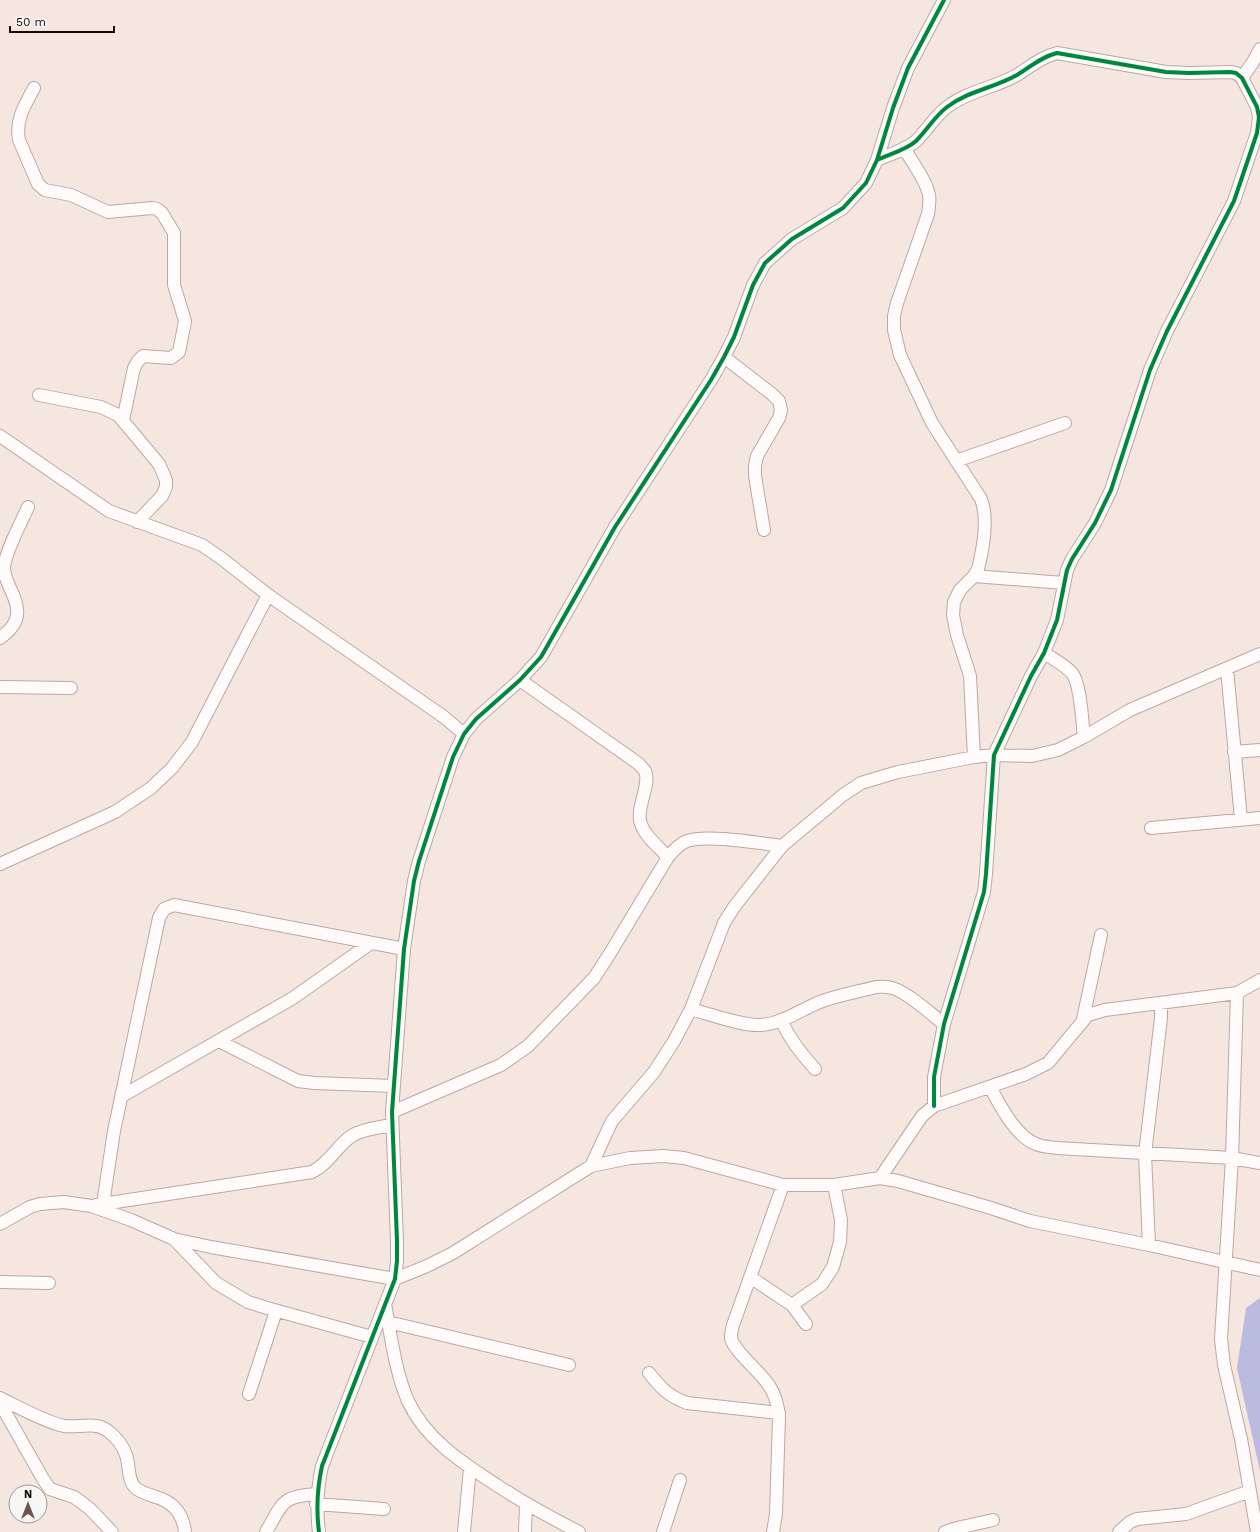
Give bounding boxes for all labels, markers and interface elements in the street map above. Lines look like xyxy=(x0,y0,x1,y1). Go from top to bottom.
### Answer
scale bar xyxy=(10,8,114,34)
text: 50 m xyxy=(16,15,46,29)
north arrow xyxy=(8,1484,48,1524)
text: N xyxy=(24,1488,32,1501)

